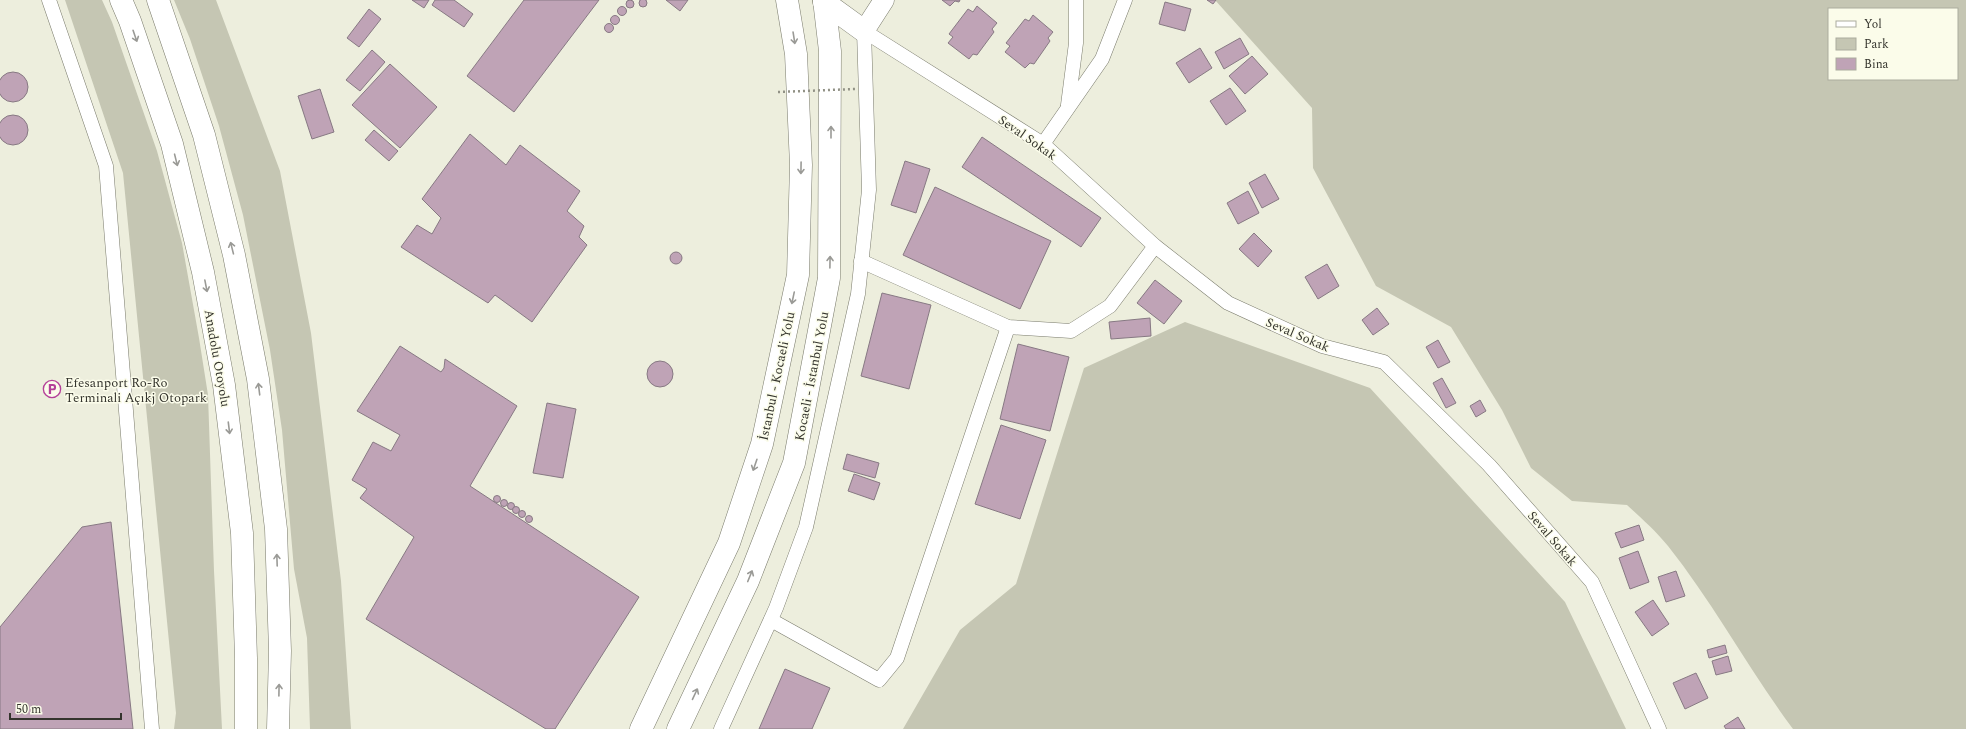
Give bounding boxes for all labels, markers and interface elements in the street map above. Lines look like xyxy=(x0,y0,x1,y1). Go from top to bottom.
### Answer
legend xyxy=(1828,8,1958,80)
text: Yol xyxy=(1864,15,1882,34)
one-way arrow xyxy=(132,30,140,42)
one-way arrow xyxy=(790,32,798,45)
text: Park xyxy=(1864,35,1889,54)
text: Bina xyxy=(1864,55,1889,74)
street label: Seval Sokak xyxy=(994,110,1061,165)
one-way arrow xyxy=(827,126,835,139)
one-way arrow xyxy=(172,153,180,166)
one-way arrow xyxy=(797,161,805,174)
one-way arrow xyxy=(228,241,236,254)
one-way arrow xyxy=(826,256,833,269)
one-way arrow xyxy=(202,279,210,292)
one-way arrow xyxy=(788,291,796,304)
street label: Anadolu Otoyolu xyxy=(199,308,235,409)
street label: İstanbul - Kocaeli Yolu xyxy=(754,310,800,443)
street label: Kocaeli - İstanbul Yolu xyxy=(790,310,834,443)
street label: Seval Sokak xyxy=(1262,312,1333,357)
place label: Efesanport Ro-Ro Terminali Açıkj Otopark xyxy=(65,373,207,408)
parking icon: Efesanport Ro-Ro Terminali Açıkj Otopark xyxy=(42,379,62,399)
one-way arrow xyxy=(256,383,263,396)
one-way arrow xyxy=(226,421,233,434)
one-way arrow xyxy=(751,459,758,472)
street label: Seval Sokak xyxy=(1522,506,1582,571)
one-way arrow xyxy=(273,554,281,567)
one-way arrow xyxy=(747,571,755,583)
one-way arrow xyxy=(275,684,283,697)
one-way arrow xyxy=(692,688,699,700)
scale bar xyxy=(10,695,121,721)
text: 50 m xyxy=(16,700,41,719)

